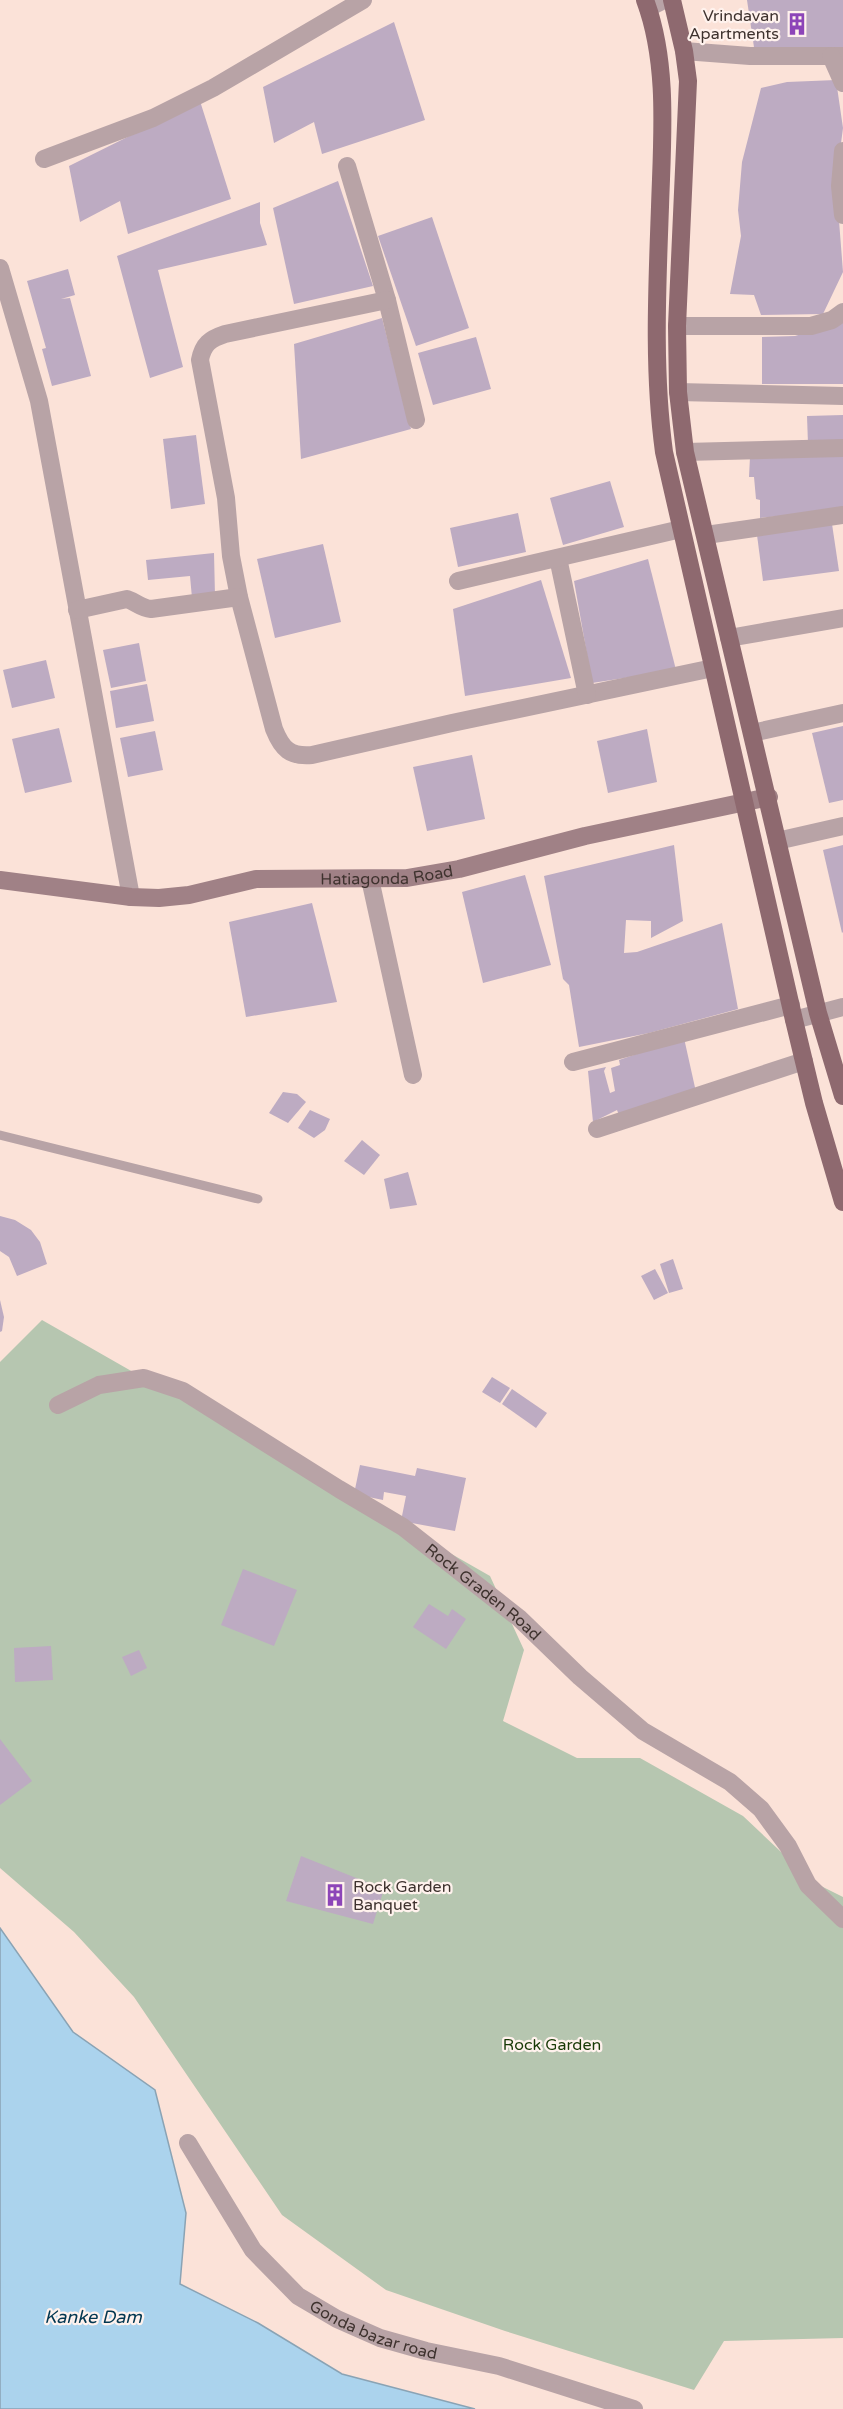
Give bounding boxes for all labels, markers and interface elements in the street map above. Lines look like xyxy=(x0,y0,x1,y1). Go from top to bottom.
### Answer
place label: Vrindavan Apartments xyxy=(689,6,779,44)
building icon: Vrindavan Apartments xyxy=(784,11,810,37)
street label: Hatiagonda Road xyxy=(320,861,455,890)
street label: Rock Graden Road xyxy=(421,1539,545,1645)
place label: Rock Garden Banquet xyxy=(353,1877,451,1915)
building icon: Rock Garden Banquet xyxy=(322,1882,348,1908)
park label: Rock Garden xyxy=(503,2035,601,2055)
street label: Gonda bazar road xyxy=(306,2296,439,2364)
water label: Kanke Dam xyxy=(44,2306,142,2328)

